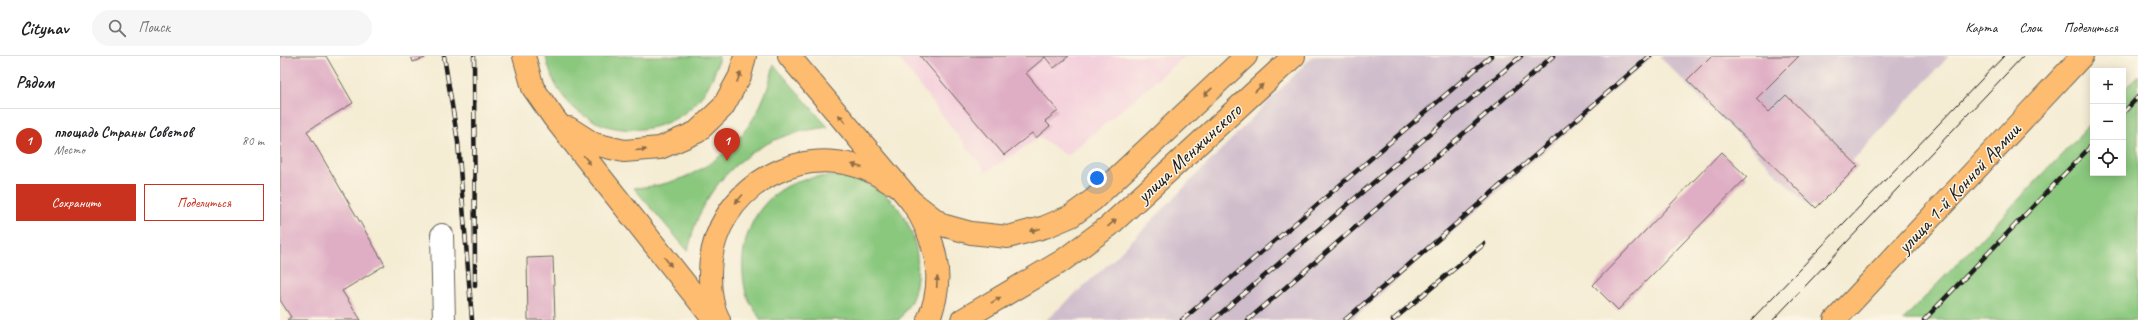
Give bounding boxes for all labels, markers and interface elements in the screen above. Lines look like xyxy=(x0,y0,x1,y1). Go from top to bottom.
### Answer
search box xyxy=(92,10,372,46)
text: Citynav xyxy=(20,16,68,40)
icon: search xyxy=(106,17,128,39)
text: Поиск xyxy=(138,18,170,37)
text: Карта xyxy=(1965,19,1997,36)
text: Слои xyxy=(2019,19,2042,36)
text: Поделиться xyxy=(2064,19,2118,36)
map controls xyxy=(2090,68,2126,176)
button: + xyxy=(2090,68,2126,104)
one-way arrow xyxy=(736,70,742,82)
text: Рядом xyxy=(16,72,54,93)
one-way arrow xyxy=(1254,83,1264,93)
one-way arrow xyxy=(1203,88,1213,97)
street label: улица Менжинского xyxy=(1131,97,1247,209)
button: − xyxy=(2090,104,2126,140)
one-way arrow xyxy=(837,114,846,125)
street label: улица 1-й Конной Армии xyxy=(1891,116,2027,259)
text: площадь Страны Советов xyxy=(54,123,193,142)
pin: 1 xyxy=(714,128,740,161)
text: 1 xyxy=(26,133,32,149)
text: 80 m xyxy=(242,133,264,149)
button: locate xyxy=(2090,140,2126,176)
text: Место xyxy=(54,142,85,158)
one-way arrow xyxy=(635,146,647,153)
one-way arrow xyxy=(583,154,591,165)
one-way arrow xyxy=(851,163,863,169)
your location xyxy=(1087,168,1107,188)
button: Сохранить xyxy=(16,184,136,221)
button: Поделиться xyxy=(144,184,264,221)
one-way arrow xyxy=(735,195,744,204)
one-way arrow xyxy=(1107,219,1118,228)
one-way arrow xyxy=(1028,227,1040,233)
one-way arrow xyxy=(663,256,672,267)
one-way arrow xyxy=(934,275,940,288)
one-way arrow xyxy=(991,296,1001,304)

